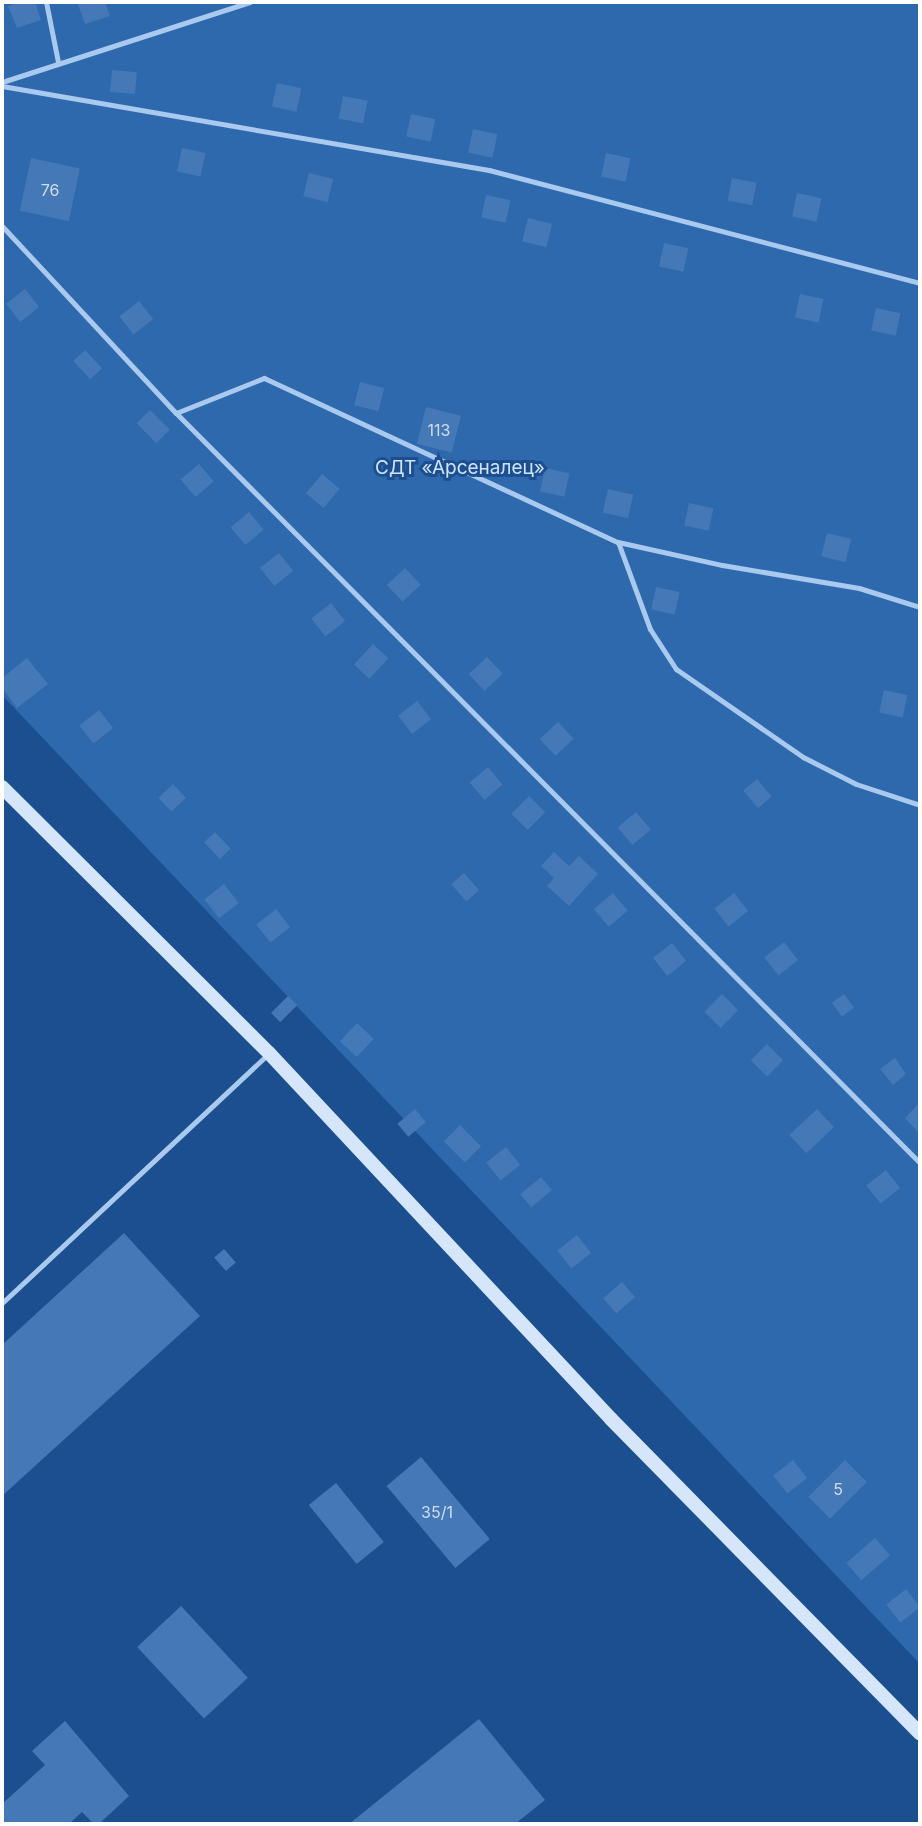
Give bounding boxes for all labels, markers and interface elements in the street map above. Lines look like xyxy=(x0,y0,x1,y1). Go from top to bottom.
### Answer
house number: 76 xyxy=(41,180,59,200)
house number: 113 xyxy=(428,420,450,440)
park label: СДТ «Арсеналец» xyxy=(375,457,545,479)
house number: 5 xyxy=(833,1479,843,1499)
house number: 35/1 xyxy=(421,1502,453,1522)

